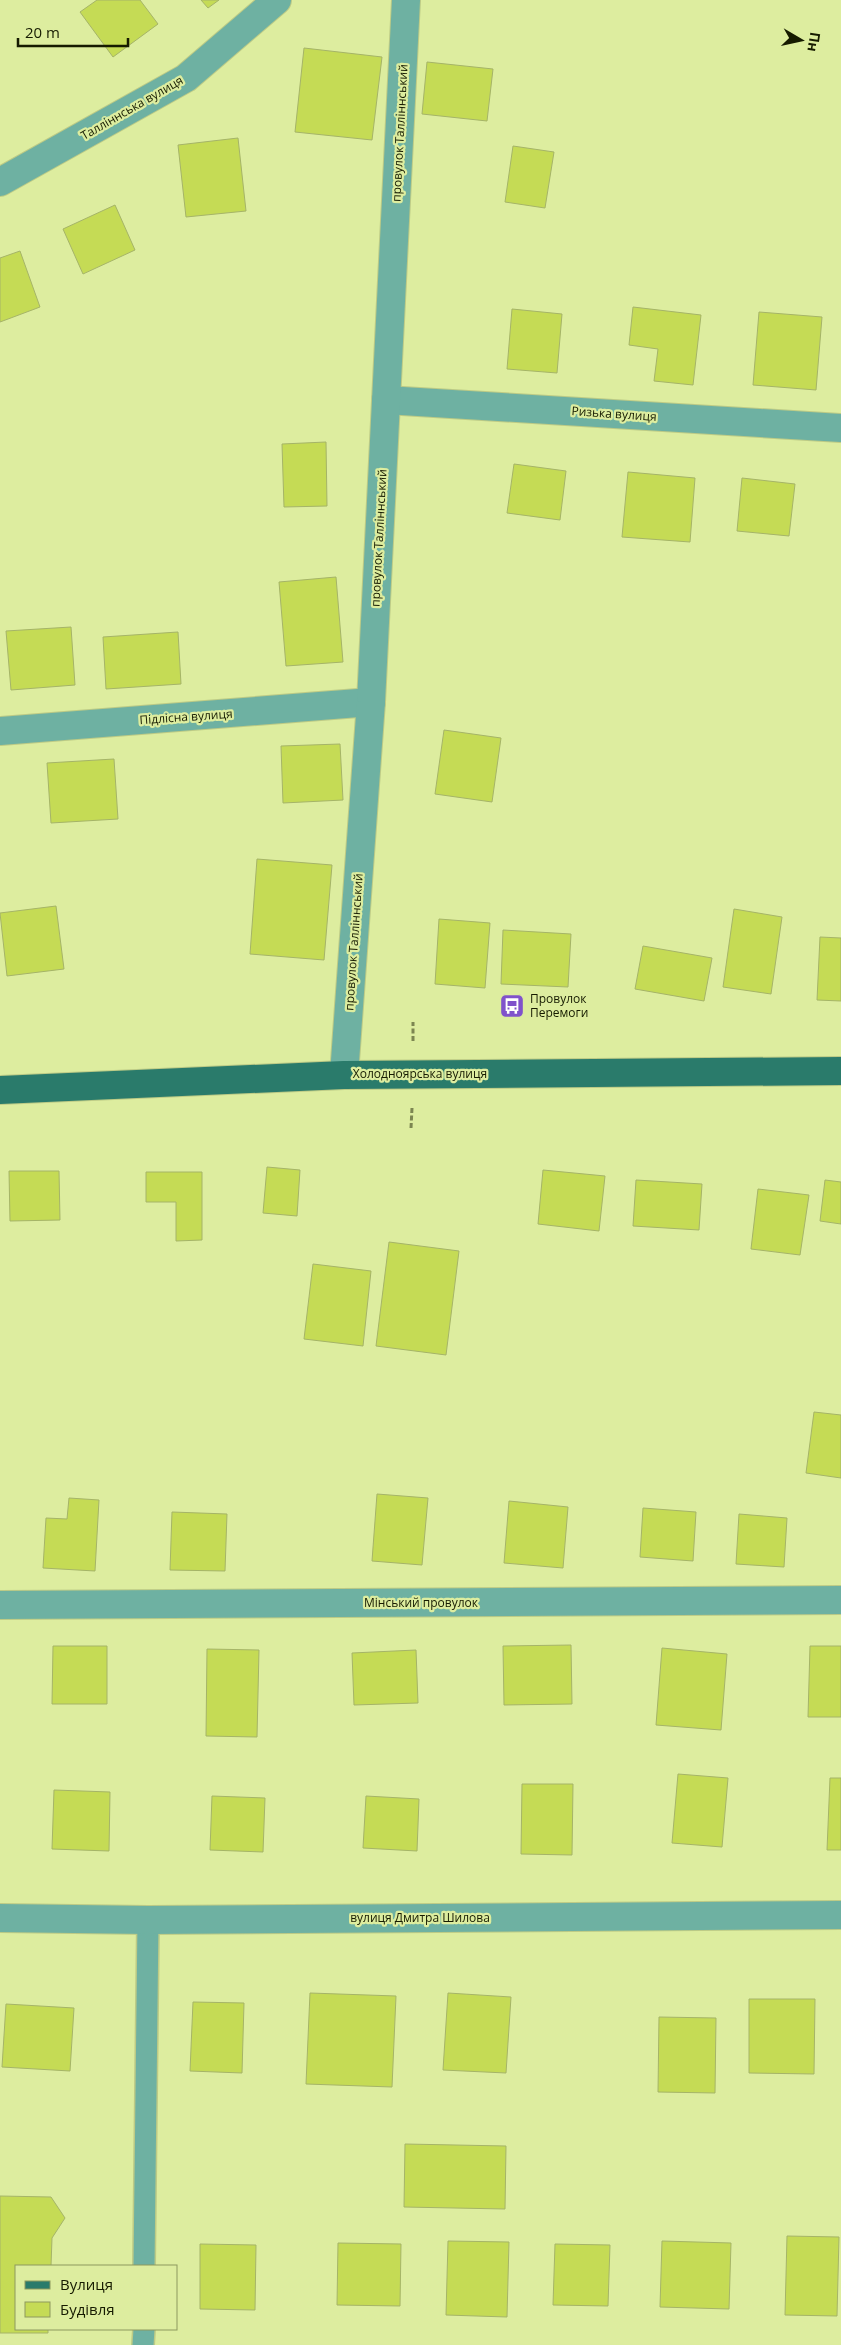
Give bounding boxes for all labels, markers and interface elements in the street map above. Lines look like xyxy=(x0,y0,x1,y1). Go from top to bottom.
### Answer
scale bar xyxy=(18,15,128,47)
north arrow xyxy=(776,15,826,65)
text: 20 m xyxy=(25,22,60,42)
text: Пн xyxy=(803,31,825,53)
street label: провулок Талліннський xyxy=(387,64,412,202)
street label: Талліннська вулиця xyxy=(77,71,186,144)
street label: Ризька вулиця xyxy=(571,402,657,425)
street label: провулок Талліннський xyxy=(366,469,391,607)
street label: Підлісна вулиця xyxy=(139,705,233,728)
street label: провулок Талліннський xyxy=(340,873,367,1011)
place label: Провулок Перемоги xyxy=(530,990,588,1021)
bus stop icon: Провулок Перемоги xyxy=(499,993,525,1019)
street label: Холодноярська вулиця xyxy=(353,1065,487,1082)
street label: Мінський провулок xyxy=(364,1594,479,1611)
street label: вулиця Дмитра Шилова xyxy=(350,1909,490,1926)
legend xyxy=(15,2265,178,2330)
text: Вулиця xyxy=(60,2274,113,2294)
text: Будівля xyxy=(60,2299,115,2319)

